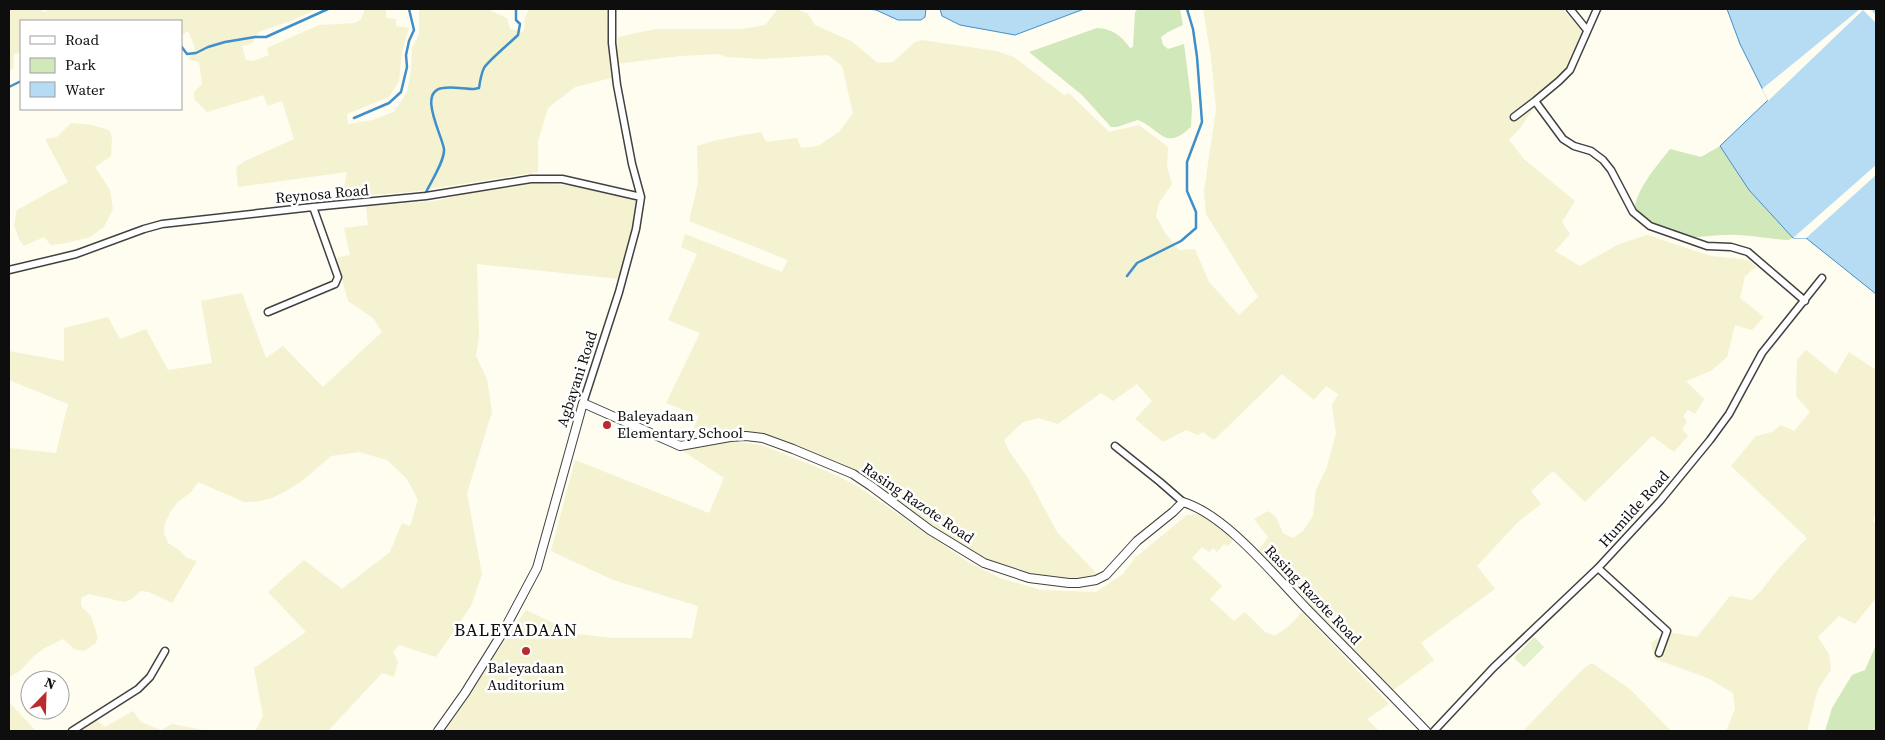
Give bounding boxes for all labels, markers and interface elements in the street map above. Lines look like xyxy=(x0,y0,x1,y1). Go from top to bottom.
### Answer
legend xyxy=(20,20,182,110)
text: Road xyxy=(65,29,99,50)
text: Park xyxy=(65,54,97,75)
text: Water xyxy=(65,79,106,100)
street label: Reynosa Road xyxy=(274,179,370,208)
street label: Agbayani Road xyxy=(551,328,602,430)
place label: Baleyadaan Elementary School xyxy=(617,405,744,443)
marker: Baleyadaan Elementary School xyxy=(601,419,613,431)
street label: Rasing Razote Road xyxy=(858,457,979,548)
street label: Humilde Road xyxy=(1594,465,1674,551)
street label: Rasing Razote Road xyxy=(1260,540,1367,649)
district label: BALEYADAAN xyxy=(454,617,578,642)
marker: Baleyadaan Auditorium xyxy=(520,645,532,657)
place label: Baleyadaan Auditorium xyxy=(487,657,565,695)
north arrow xyxy=(20,670,70,720)
text: N xyxy=(41,672,59,694)

